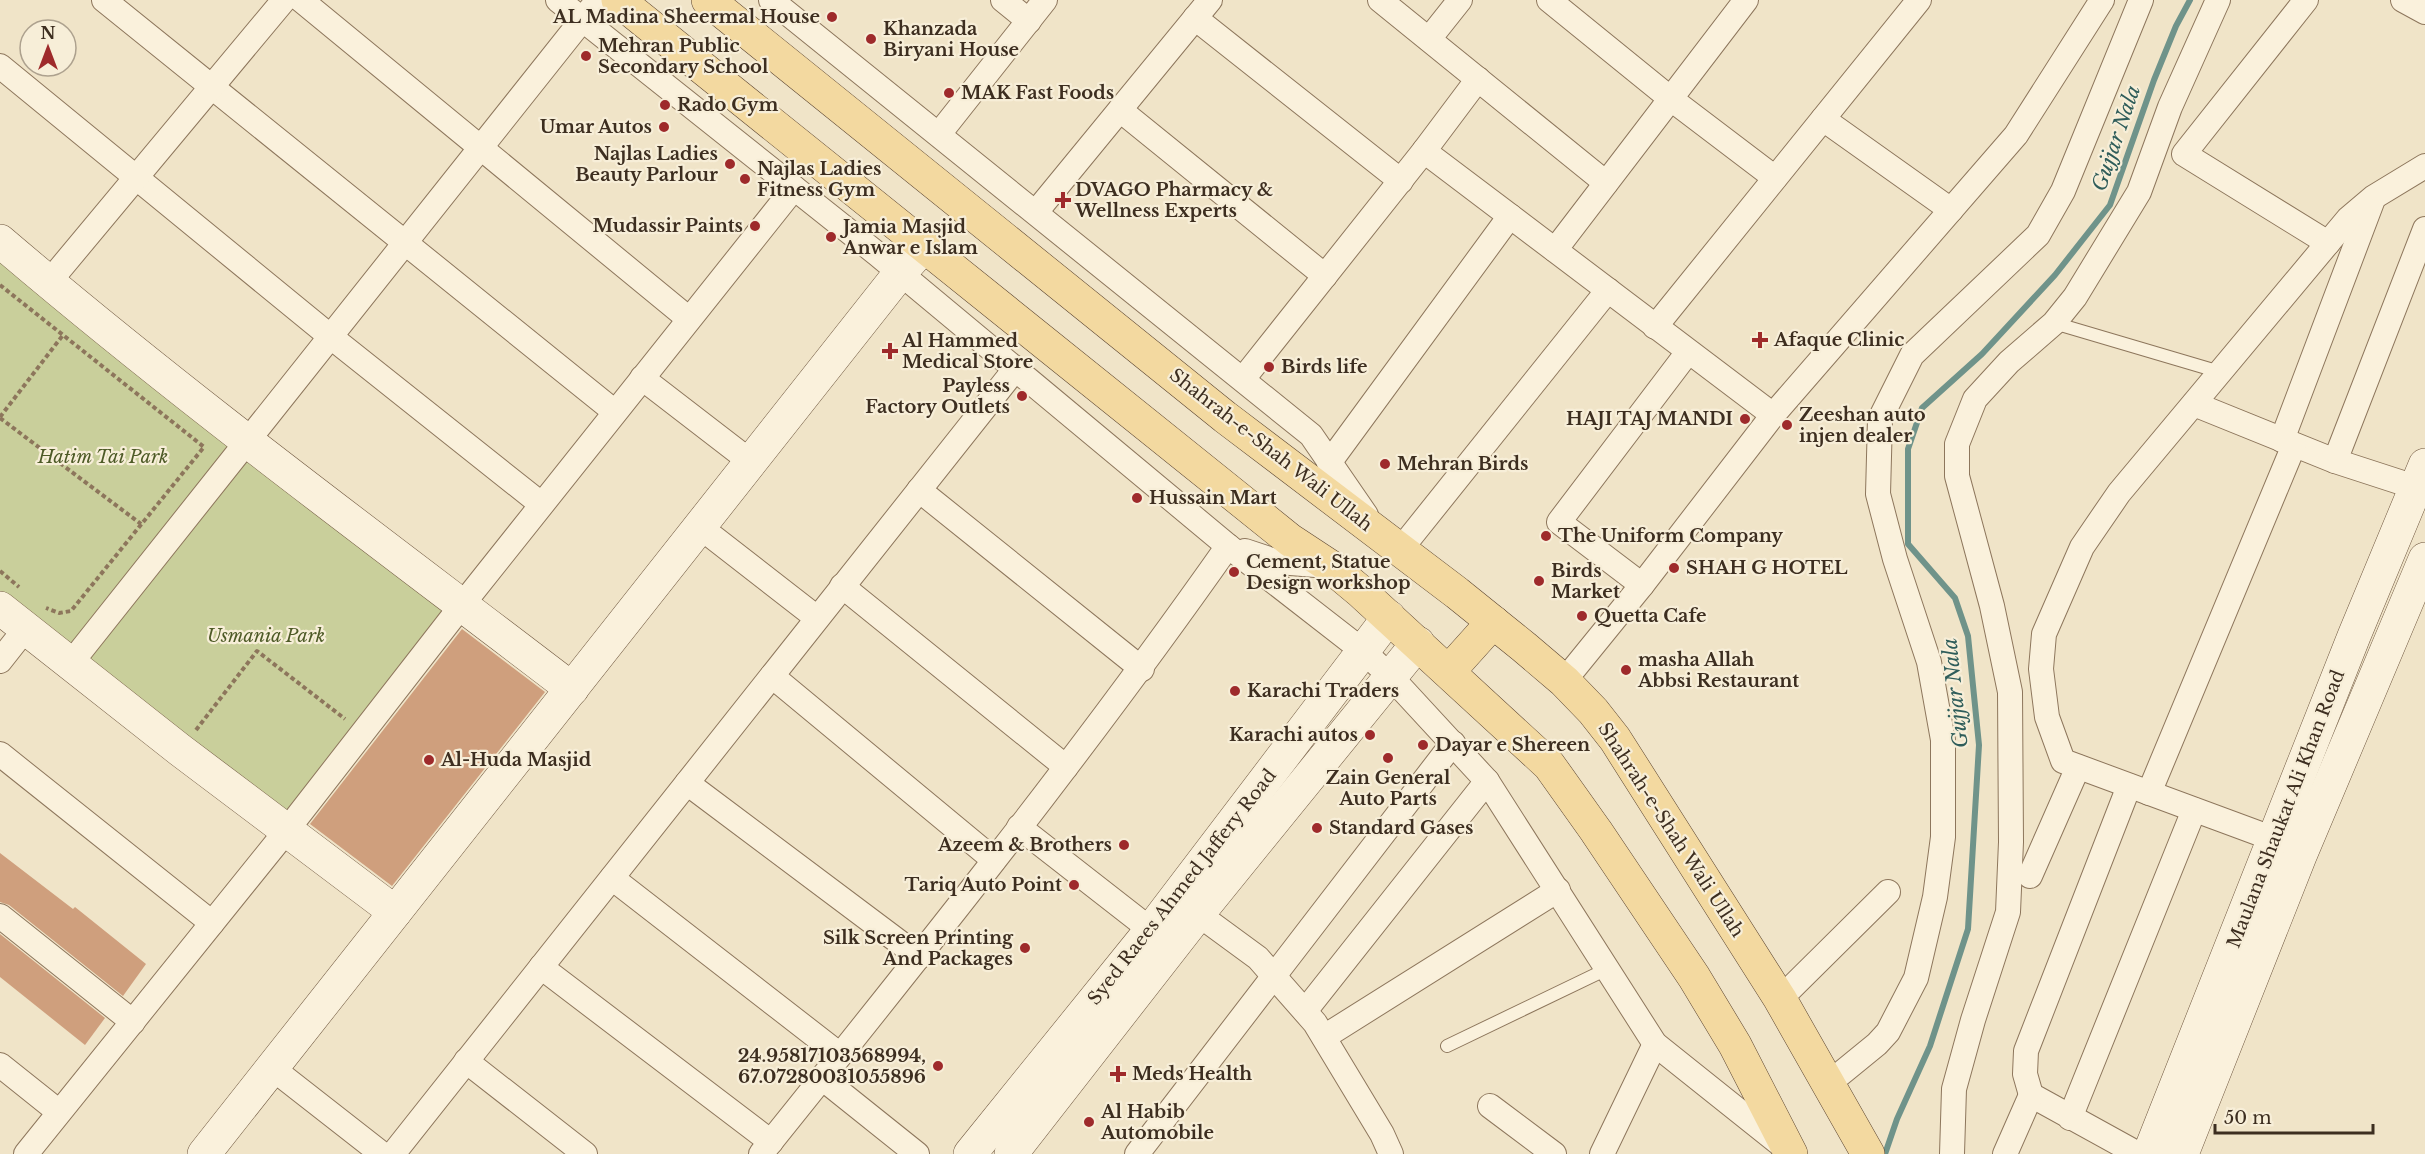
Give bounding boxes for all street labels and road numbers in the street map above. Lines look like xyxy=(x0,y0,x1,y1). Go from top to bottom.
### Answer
street label: Shahrah-e-Shah Wali Ullah xyxy=(1165,364,1377,536)
street label: Maulana Shaukat Ali Khan Road xyxy=(2223,667,2349,951)
street label: Shahrah-e-Shah Wali Ullah xyxy=(1593,719,1749,941)
street label: Syed Raees Ahmed Jaffery Road xyxy=(1083,765,1281,1009)

